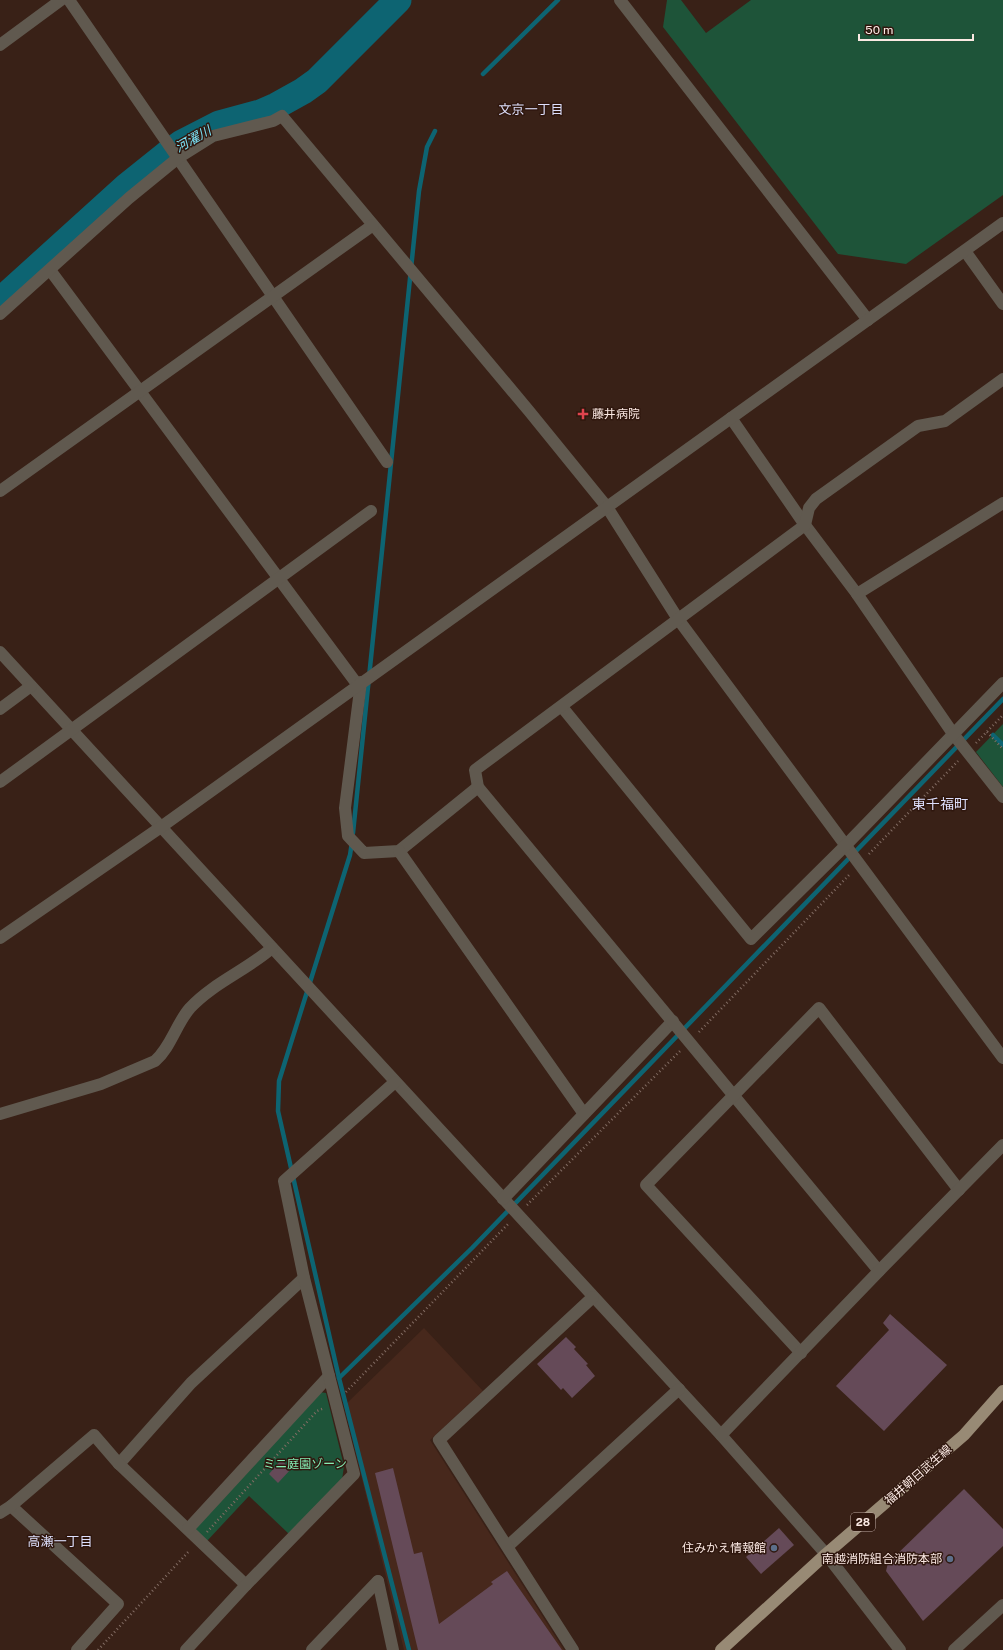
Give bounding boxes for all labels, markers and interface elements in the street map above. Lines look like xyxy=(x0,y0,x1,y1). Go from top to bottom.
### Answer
scale bar xyxy=(859,16,973,42)
text: 50 m xyxy=(865,23,893,37)
district label: 文京一丁目 xyxy=(498,102,564,117)
water label: 河濯川 xyxy=(172,122,215,155)
place label: 藤井病院 xyxy=(592,407,640,421)
marker: 藤井病院 xyxy=(577,408,589,420)
district label: 東千福町 xyxy=(912,796,968,812)
street label: 福井朝日武生線 xyxy=(882,1442,954,1508)
park label: ミニ庭園ゾーン xyxy=(263,1457,347,1471)
road number: 28 xyxy=(851,1513,875,1531)
district label: 高瀬一丁目 xyxy=(27,1534,93,1549)
place label: 住みかえ情報館 xyxy=(682,1541,766,1555)
marker: 住みかえ情報館 xyxy=(769,1543,779,1553)
place label: 南越消防組合消防本部 xyxy=(822,1552,942,1566)
marker: 南越消防組合消防本部 xyxy=(945,1554,955,1564)

